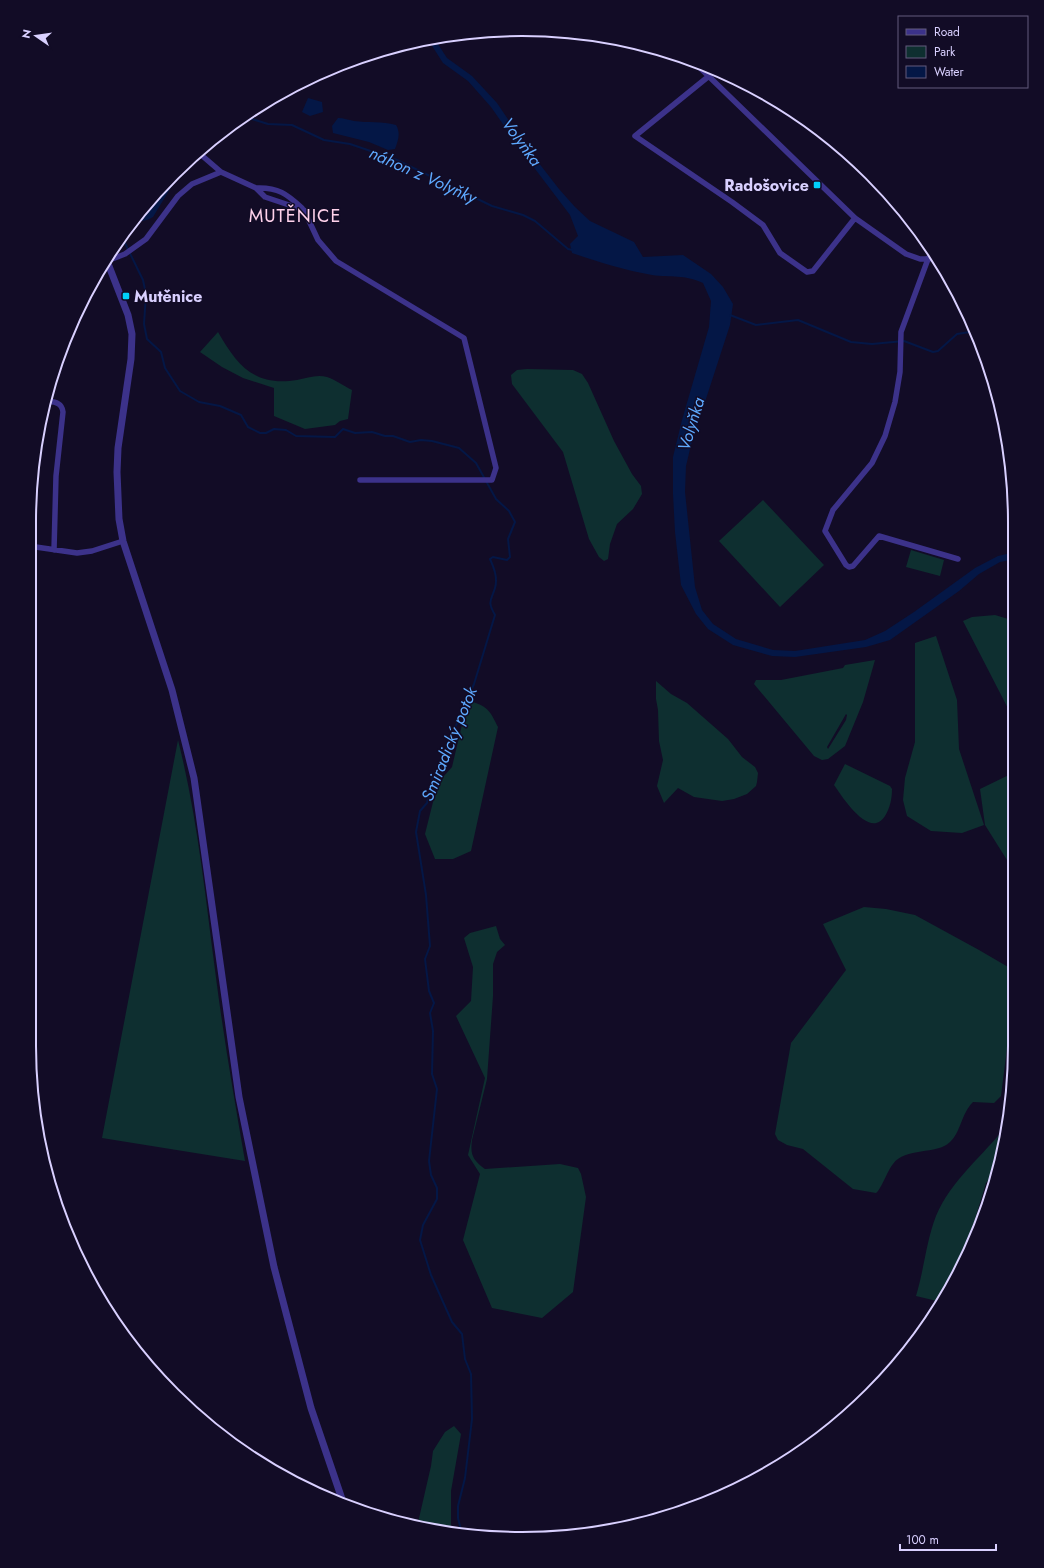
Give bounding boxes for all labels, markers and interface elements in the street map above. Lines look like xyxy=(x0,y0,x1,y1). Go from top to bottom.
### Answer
north arrow xyxy=(16,16,56,56)
legend xyxy=(898,16,1028,88)
text: Road xyxy=(934,23,960,41)
text: N xyxy=(17,28,35,40)
text: Park xyxy=(934,43,956,61)
text: Water xyxy=(934,63,965,81)
water label: Volyňka xyxy=(496,113,548,172)
water label: náhon z Volyňky xyxy=(365,141,482,210)
place label: Radošovice xyxy=(724,174,809,197)
marker: Radošovice xyxy=(812,180,822,190)
district label: MUTĚNICE xyxy=(249,203,341,229)
place label: Mutěnice xyxy=(134,285,202,308)
marker: Mutěnice xyxy=(121,291,131,301)
water label: Volyňka xyxy=(671,394,711,454)
water label: Smiradický potok xyxy=(415,683,483,805)
scale bar xyxy=(900,1526,996,1552)
text: 100 m xyxy=(906,1531,939,1549)

